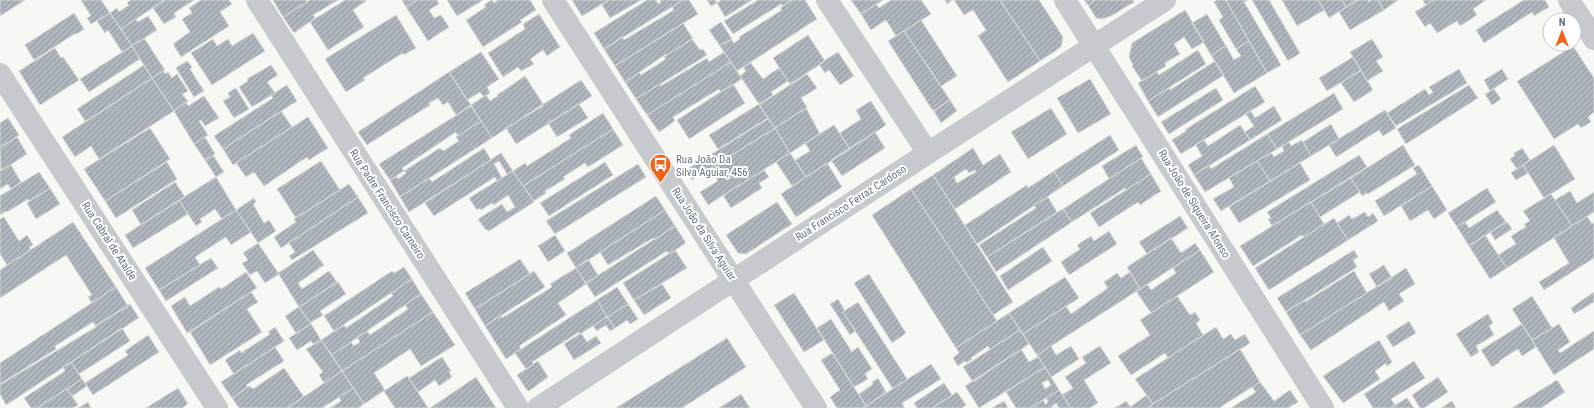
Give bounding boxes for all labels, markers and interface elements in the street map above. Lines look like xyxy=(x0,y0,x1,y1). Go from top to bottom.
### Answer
north arrow xyxy=(1542,12,1582,52)
text: N xyxy=(1559,16,1566,29)
street label: Rua Padre Francisco Carneiro xyxy=(347,147,428,262)
street label: Rua João de Siqueira Afonso xyxy=(1155,147,1233,261)
bus stop icon: Rua João Da Silva Aguiar, 456 xyxy=(648,152,674,185)
place label: Rua João Da Silva Aguiar, 456 xyxy=(676,153,748,179)
street label: Rua Francisco Ferraz Cardoso xyxy=(793,162,909,244)
street label: Rua João da Silva Aguiar xyxy=(669,185,739,283)
street label: Rua Cabral de Ataíde xyxy=(79,200,139,282)

